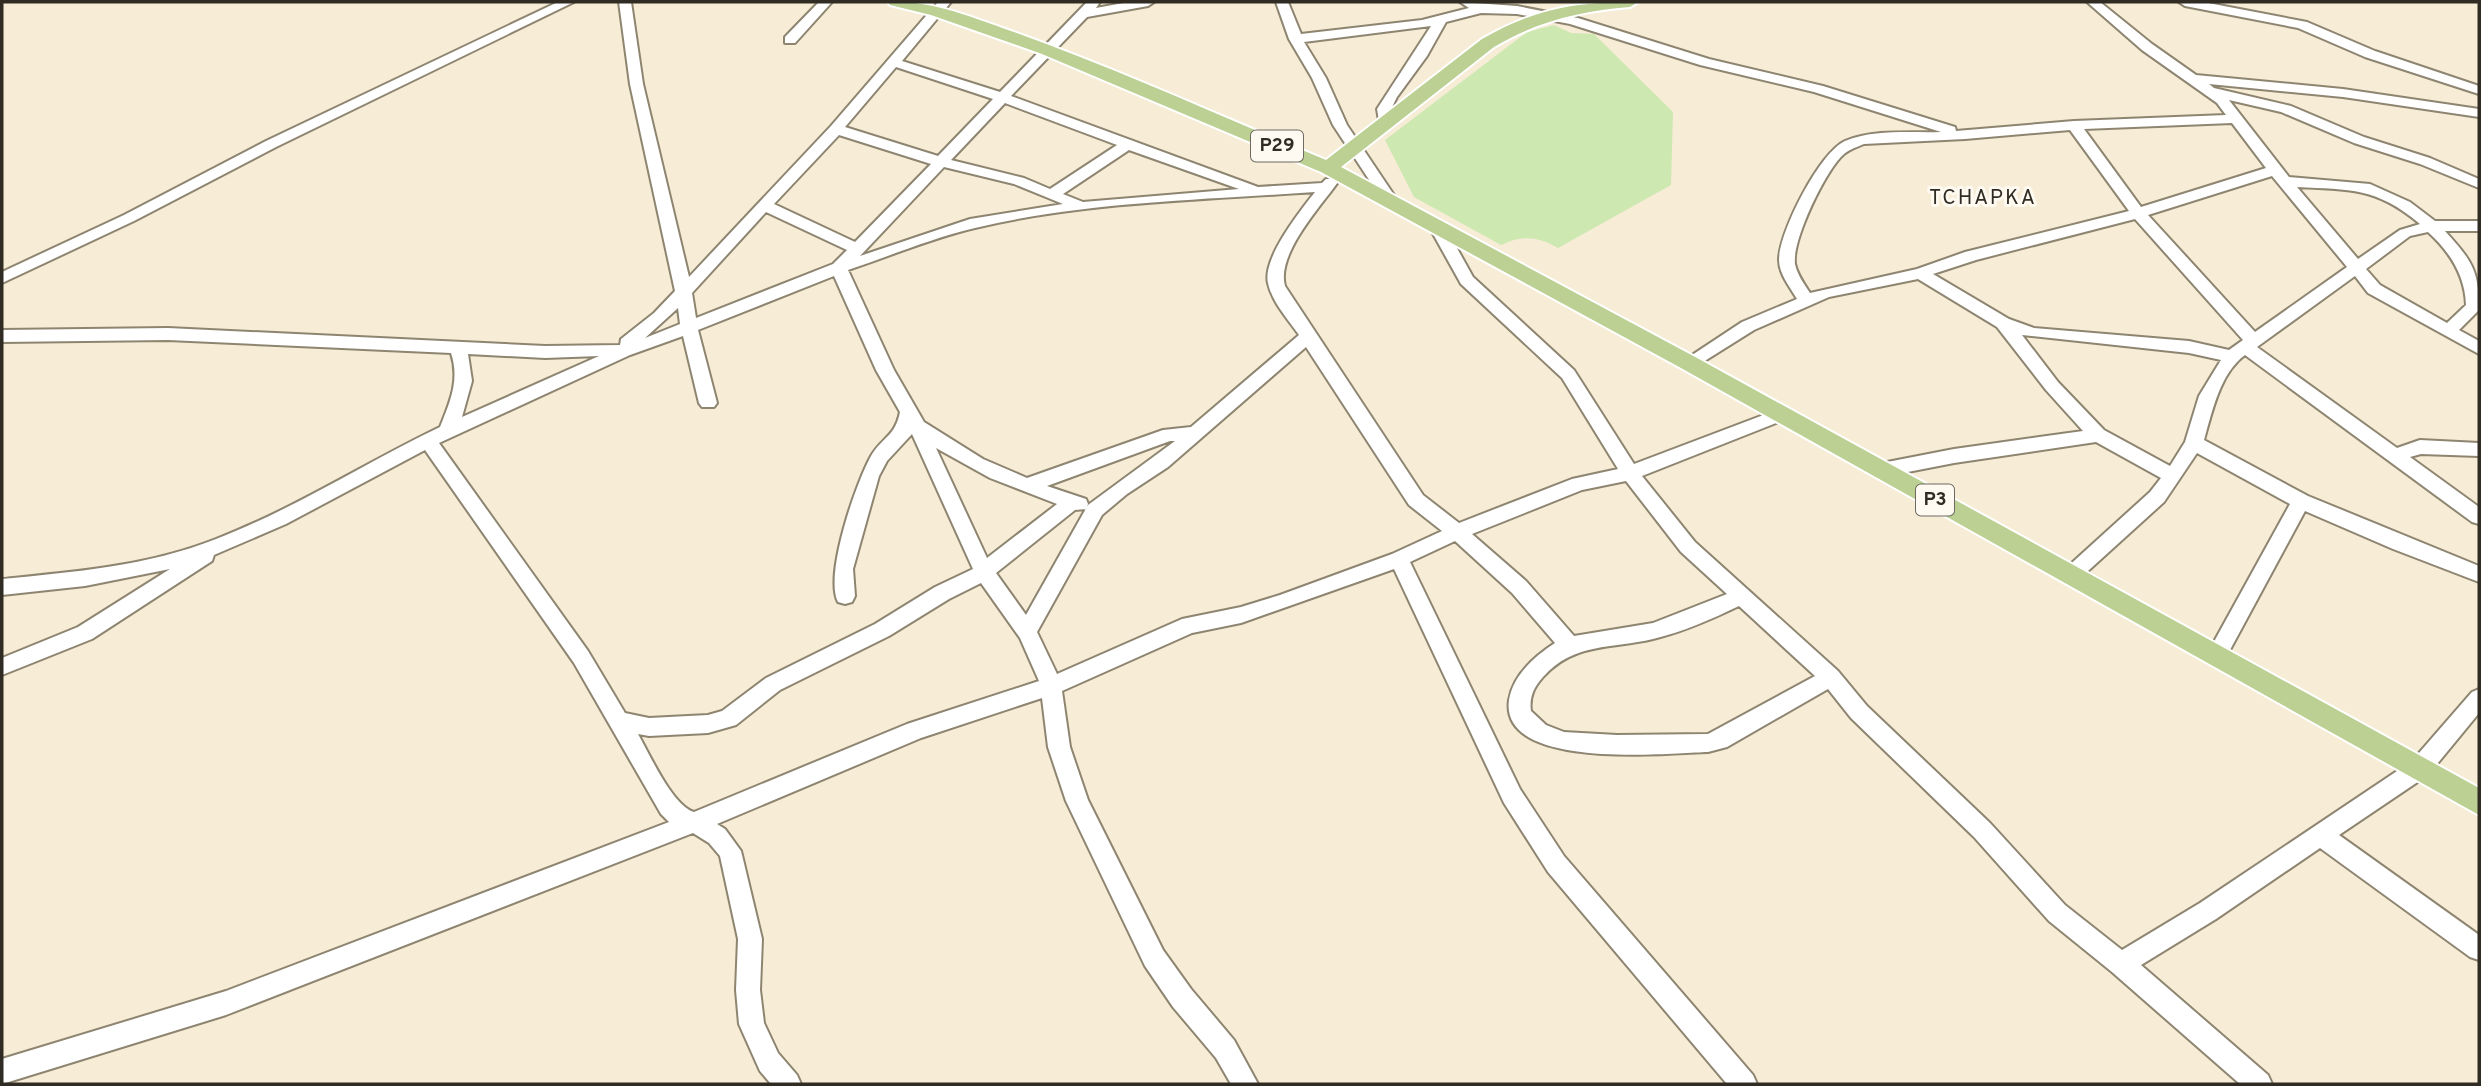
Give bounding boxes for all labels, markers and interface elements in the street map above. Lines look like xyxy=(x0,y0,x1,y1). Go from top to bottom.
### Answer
road number: P29 xyxy=(1251,130,1303,162)
district label: TCHAPKA xyxy=(1929,185,2037,212)
road number: P3 xyxy=(1916,485,1954,516)

